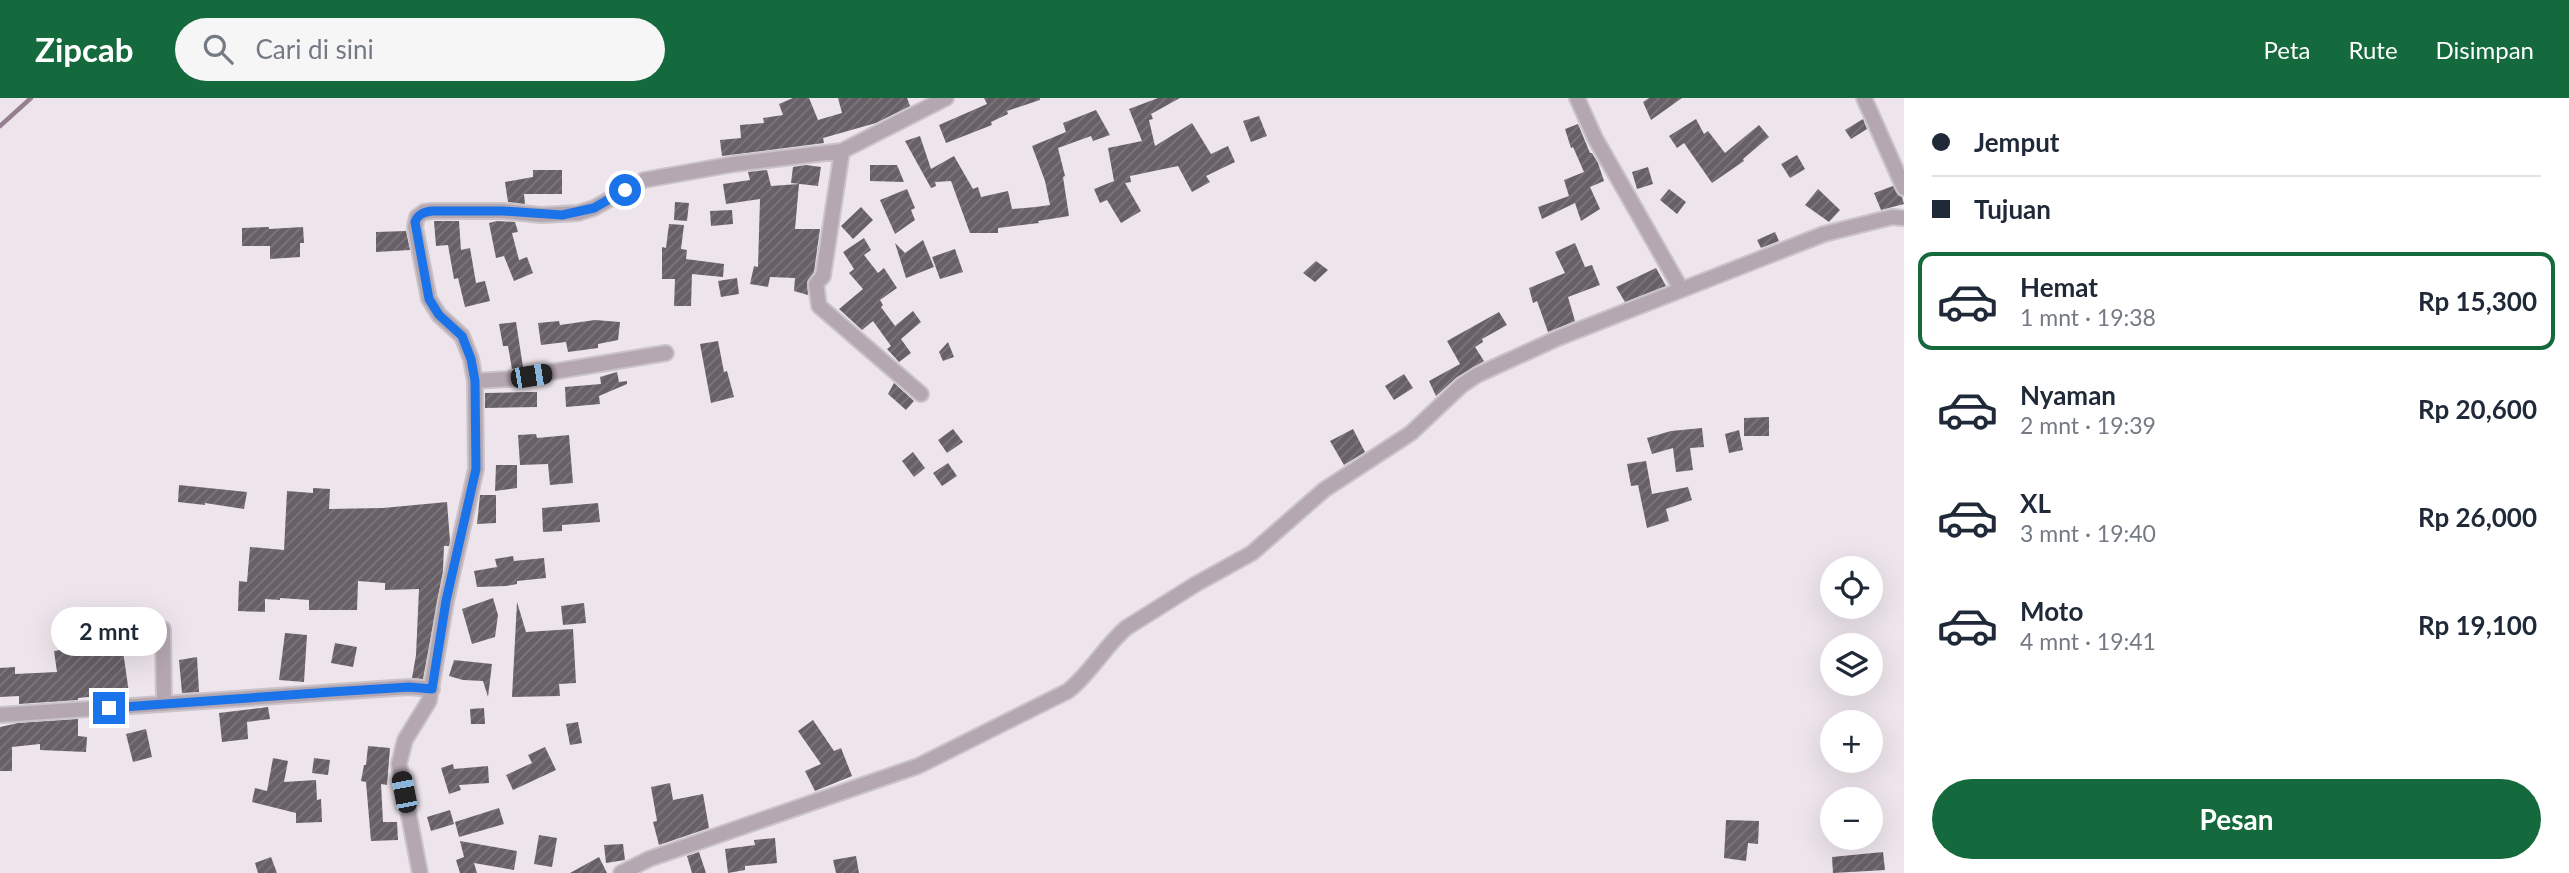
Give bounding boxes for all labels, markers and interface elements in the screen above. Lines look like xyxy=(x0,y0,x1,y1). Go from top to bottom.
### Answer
search box xyxy=(175,18,665,81)
text: Zipcab xyxy=(35,29,133,69)
icon: search xyxy=(199,30,237,68)
text: Cari di sini xyxy=(255,33,374,65)
text: Peta xyxy=(2264,35,2310,64)
text: Rute xyxy=(2348,35,2398,64)
text: Disimpan xyxy=(2436,35,2534,64)
text: Jemput xyxy=(1974,126,2060,158)
route start xyxy=(609,174,641,206)
text: Tujuan xyxy=(1974,193,2051,225)
icon: car xyxy=(1936,270,1999,333)
text: Hemat xyxy=(2020,271,2098,303)
text: Rp 15,300 xyxy=(2418,285,2537,317)
text: 1 mnt · 19:38 xyxy=(2020,303,2156,331)
car xyxy=(509,362,554,390)
icon: car xyxy=(1936,378,1999,441)
text: Nyaman xyxy=(2020,379,2116,411)
text: Rp 20,600 xyxy=(2418,393,2537,425)
text: 2 mnt · 19:39 xyxy=(2020,411,2156,439)
icon: car xyxy=(1936,486,1999,549)
text: XL xyxy=(2020,487,2051,519)
text: Rp 26,000 xyxy=(2418,501,2537,533)
text: 3 mnt · 19:40 xyxy=(2020,519,2156,547)
map controls xyxy=(1820,556,1883,850)
button: locate xyxy=(1820,556,1883,619)
icon: car xyxy=(1936,594,1999,657)
text: Moto xyxy=(2020,595,2083,627)
callout: 2 mnt xyxy=(51,606,167,656)
text: Rp 19,100 xyxy=(2418,609,2537,641)
text: 2 mnt xyxy=(79,617,139,645)
text: 4 mnt · 19:41 xyxy=(2020,627,2156,655)
button: layers xyxy=(1820,633,1883,696)
route end xyxy=(93,692,125,724)
button: + xyxy=(1820,710,1883,773)
car xyxy=(390,769,419,815)
button: Pesan xyxy=(1932,779,2541,859)
button: − xyxy=(1820,787,1883,850)

